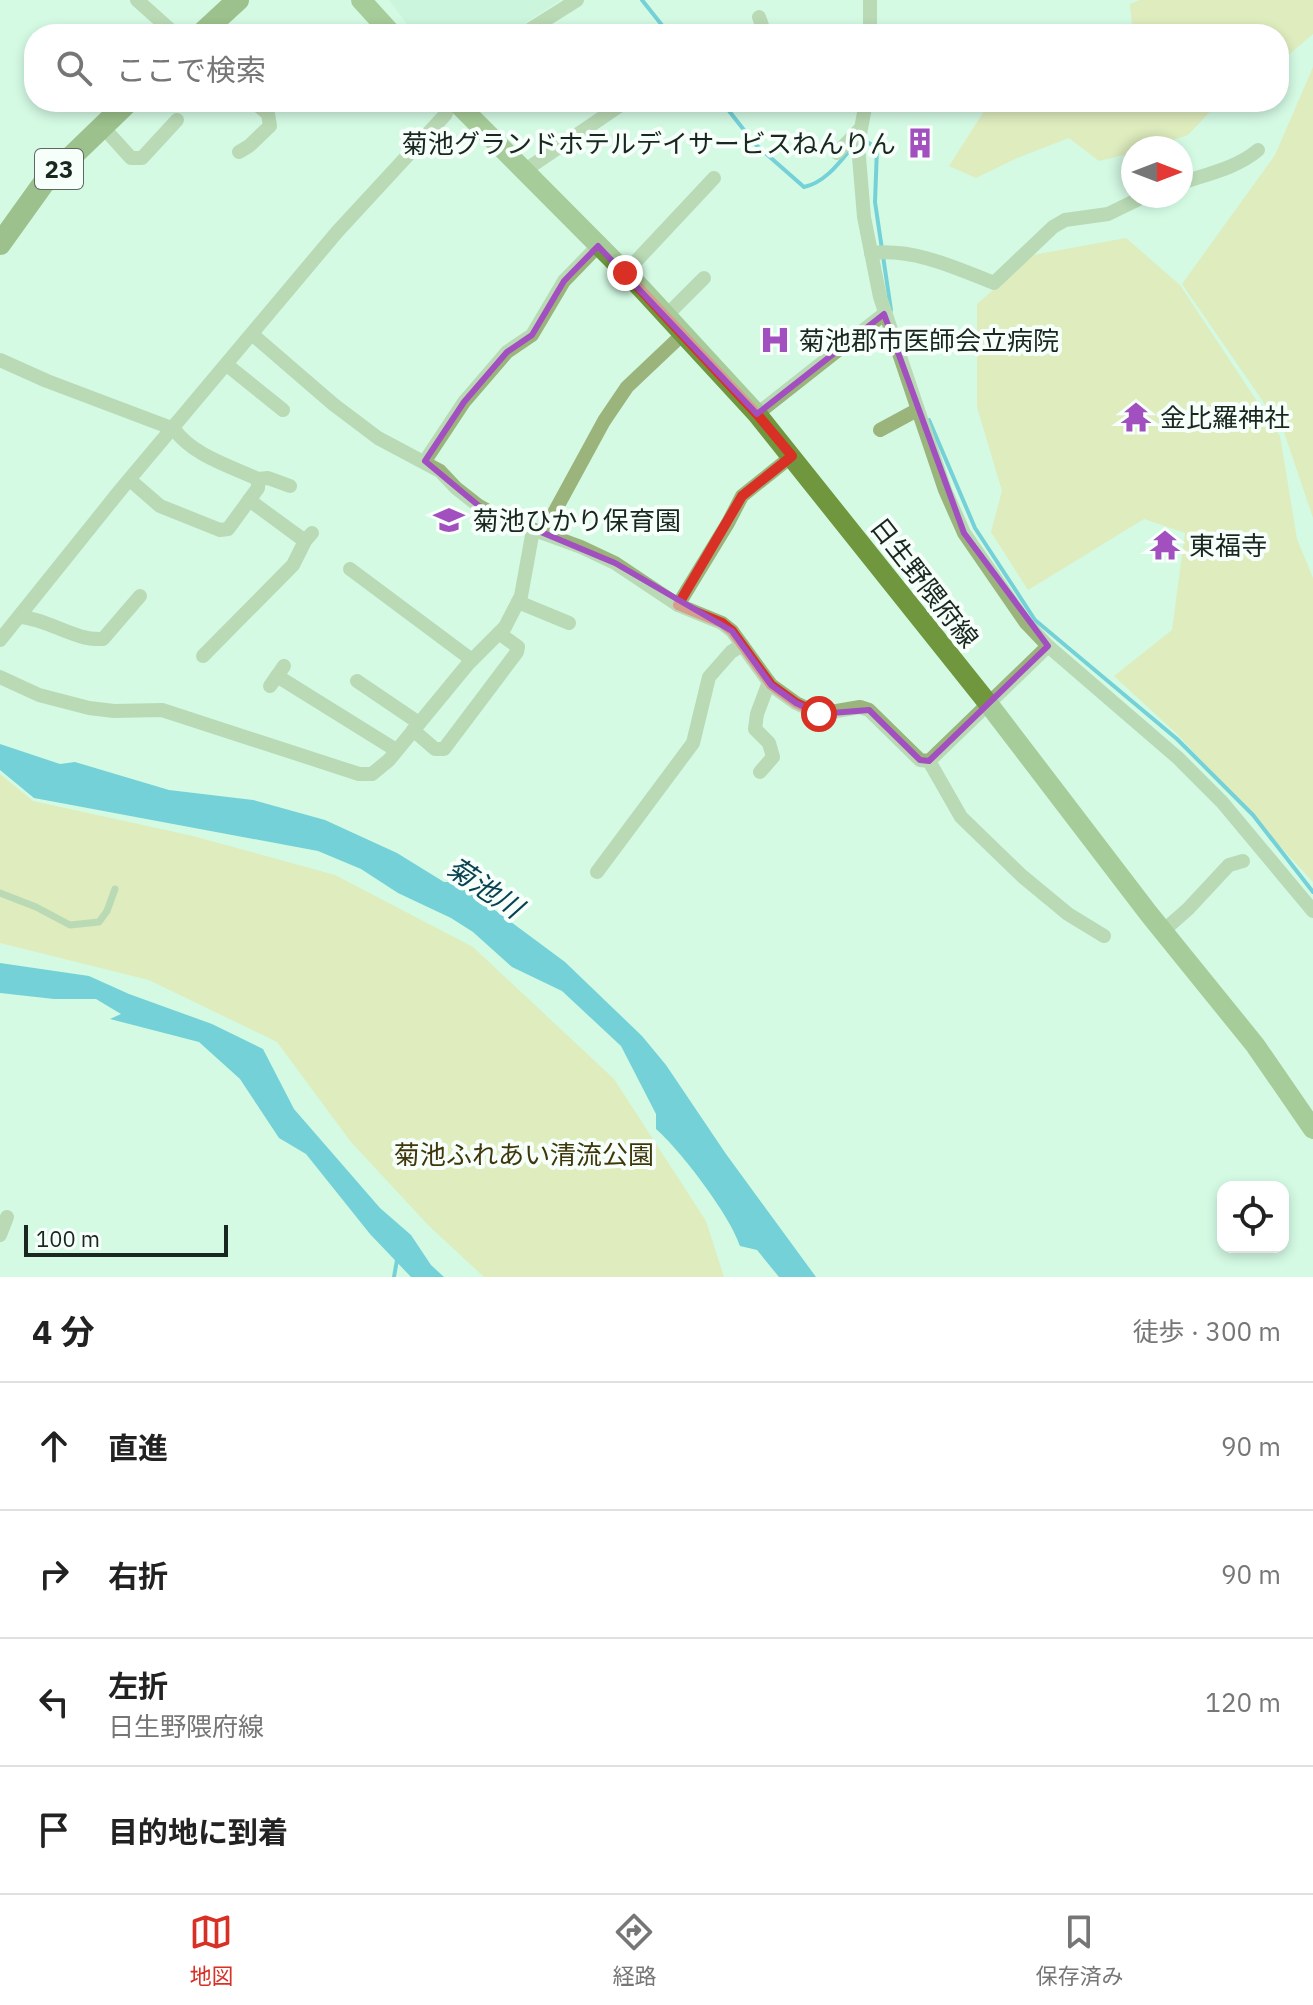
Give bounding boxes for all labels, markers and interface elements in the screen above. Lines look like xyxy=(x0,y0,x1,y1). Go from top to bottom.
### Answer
search box xyxy=(24,24,1289,112)
icon: search xyxy=(52,46,96,90)
text: ここで検索 xyxy=(116,50,266,89)
place label: 菊池グランドホテルデイサービスねんりん xyxy=(402,126,896,160)
building icon: 菊池グランドホテルデイサービスねんりん xyxy=(903,126,937,160)
north arrow xyxy=(1121,136,1193,208)
road number: 23 xyxy=(35,149,83,189)
route end xyxy=(607,255,643,291)
hospital icon: 菊池郡市医師会立病院 xyxy=(758,323,792,357)
place label: 菊池郡市医師会立病院 xyxy=(799,323,1059,357)
temple icon: 金比羅神社 xyxy=(1119,400,1153,434)
place label: 金比羅神社 xyxy=(1160,400,1290,434)
school or university icon: 菊池ひかり保育園 xyxy=(432,503,466,537)
place label: 菊池ひかり保育園 xyxy=(473,503,681,537)
street label: 日生野隈府線 xyxy=(864,510,986,654)
temple icon: 東福寺 xyxy=(1148,528,1182,562)
place label: 東福寺 xyxy=(1189,528,1267,562)
route start xyxy=(801,696,837,732)
water label: 菊池川 xyxy=(440,848,533,927)
park label: 菊池ふれあい清流公園 xyxy=(394,1137,654,1171)
map controls xyxy=(1217,1181,1289,1253)
button: locate xyxy=(1217,1181,1289,1253)
scale bar xyxy=(24,1221,228,1257)
text: 100 m xyxy=(36,1224,100,1253)
text: 4 分 xyxy=(32,1309,94,1353)
text: 徒歩 · 300 m xyxy=(1133,1314,1281,1348)
icon: ahead xyxy=(32,1424,76,1468)
text: 直進 xyxy=(108,1428,168,1467)
text: 90 m xyxy=(1221,1429,1281,1463)
icon: right xyxy=(32,1552,76,1596)
text: 右折 xyxy=(108,1556,168,1595)
text: 90 m xyxy=(1221,1557,1281,1591)
text: 左折 xyxy=(108,1666,168,1705)
icon: left xyxy=(32,1680,76,1724)
text: 120 m xyxy=(1205,1685,1281,1719)
text: 日生野隈府線 xyxy=(108,1709,264,1743)
icon: arrive xyxy=(32,1808,76,1852)
text: 目的地に到着 xyxy=(108,1812,288,1851)
tab: 地図 xyxy=(189,1910,234,1990)
tab: 経路 xyxy=(612,1910,657,1990)
tab: 保存済み xyxy=(1035,1910,1124,1990)

